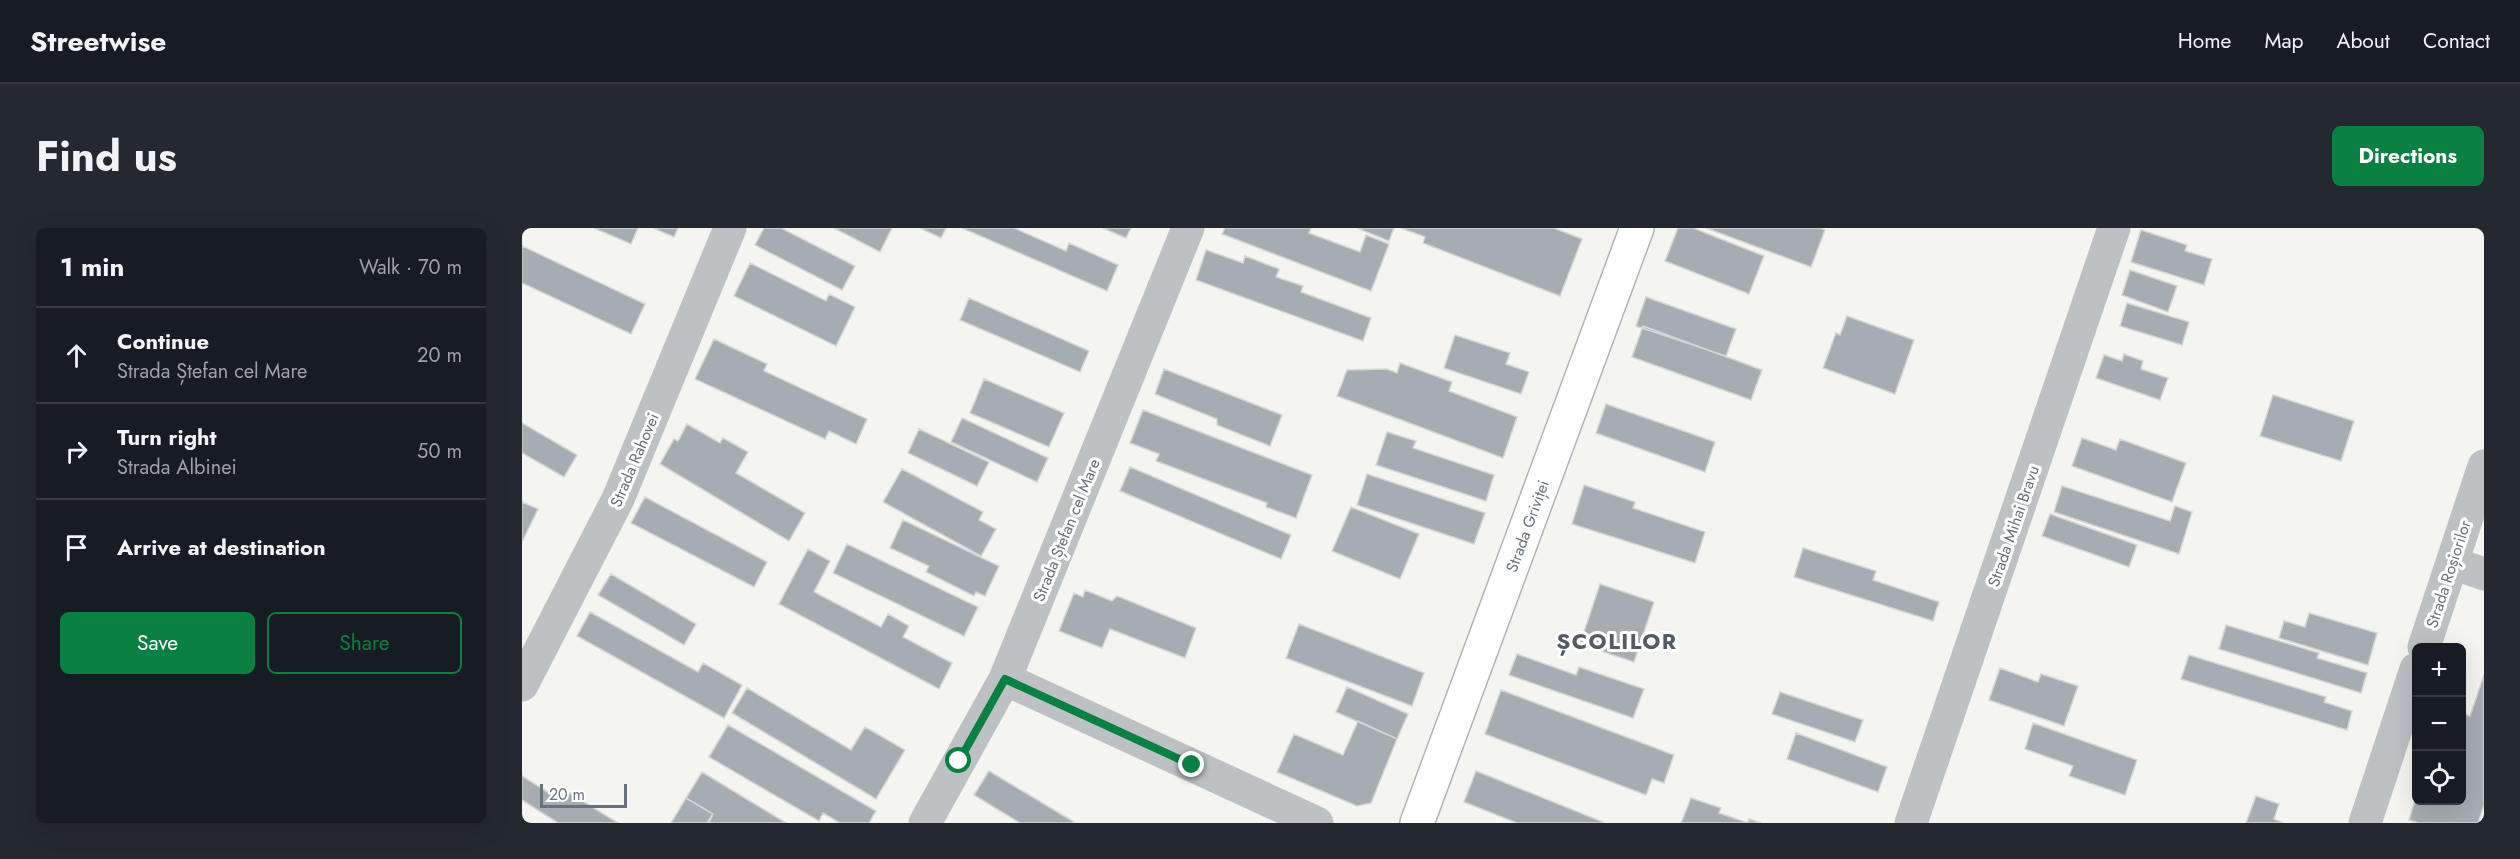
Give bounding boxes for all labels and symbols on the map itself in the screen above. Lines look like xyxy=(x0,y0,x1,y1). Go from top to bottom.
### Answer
street label: Strada Rahovei xyxy=(604,410,665,511)
street label: Strada Ștefan cel Mare xyxy=(1027,455,1106,605)
street label: Strada Mihai Bravu xyxy=(1982,462,2045,590)
street label: Strada Griviței xyxy=(1500,477,1555,576)
street label: Strada Roșiorilor xyxy=(2420,517,2477,631)
district label: ȘCOLILOR xyxy=(1556,625,1678,657)
route start xyxy=(945,747,971,773)
route end xyxy=(1178,751,1204,777)
scale bar xyxy=(540,781,627,808)

